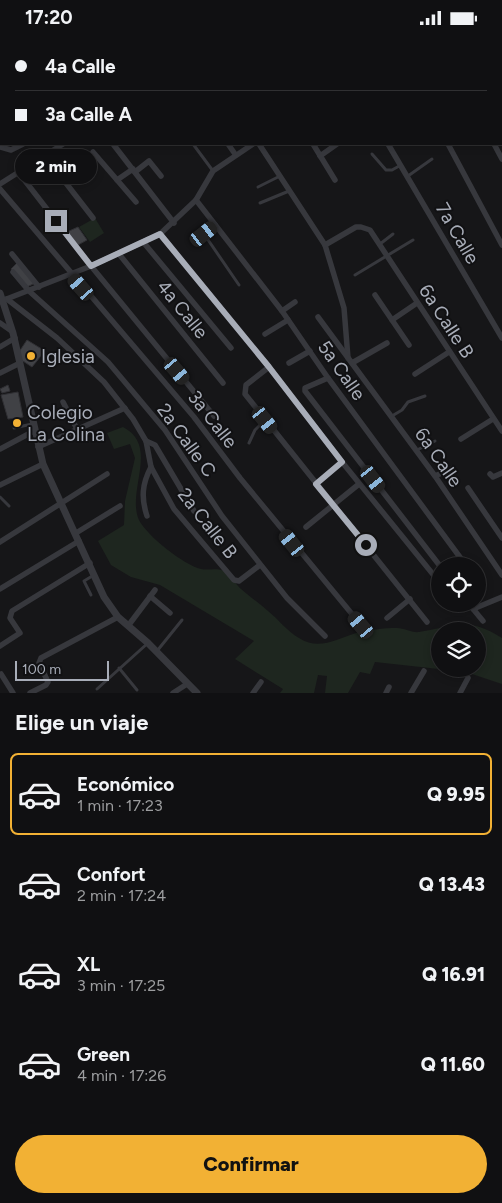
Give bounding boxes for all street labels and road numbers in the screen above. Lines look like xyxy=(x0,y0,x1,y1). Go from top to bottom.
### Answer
street label: 7a Calle xyxy=(431,199,484,268)
street label: 4a Calle xyxy=(152,276,213,343)
street label: 6a Calle B xyxy=(414,280,479,363)
street label: 5a Calle xyxy=(313,336,370,405)
street label: 3a Calle xyxy=(183,386,242,453)
street label: 2a Calle C xyxy=(152,399,221,482)
street label: 6a Calle xyxy=(410,423,467,491)
street label: 2a Calle B xyxy=(173,483,242,563)

